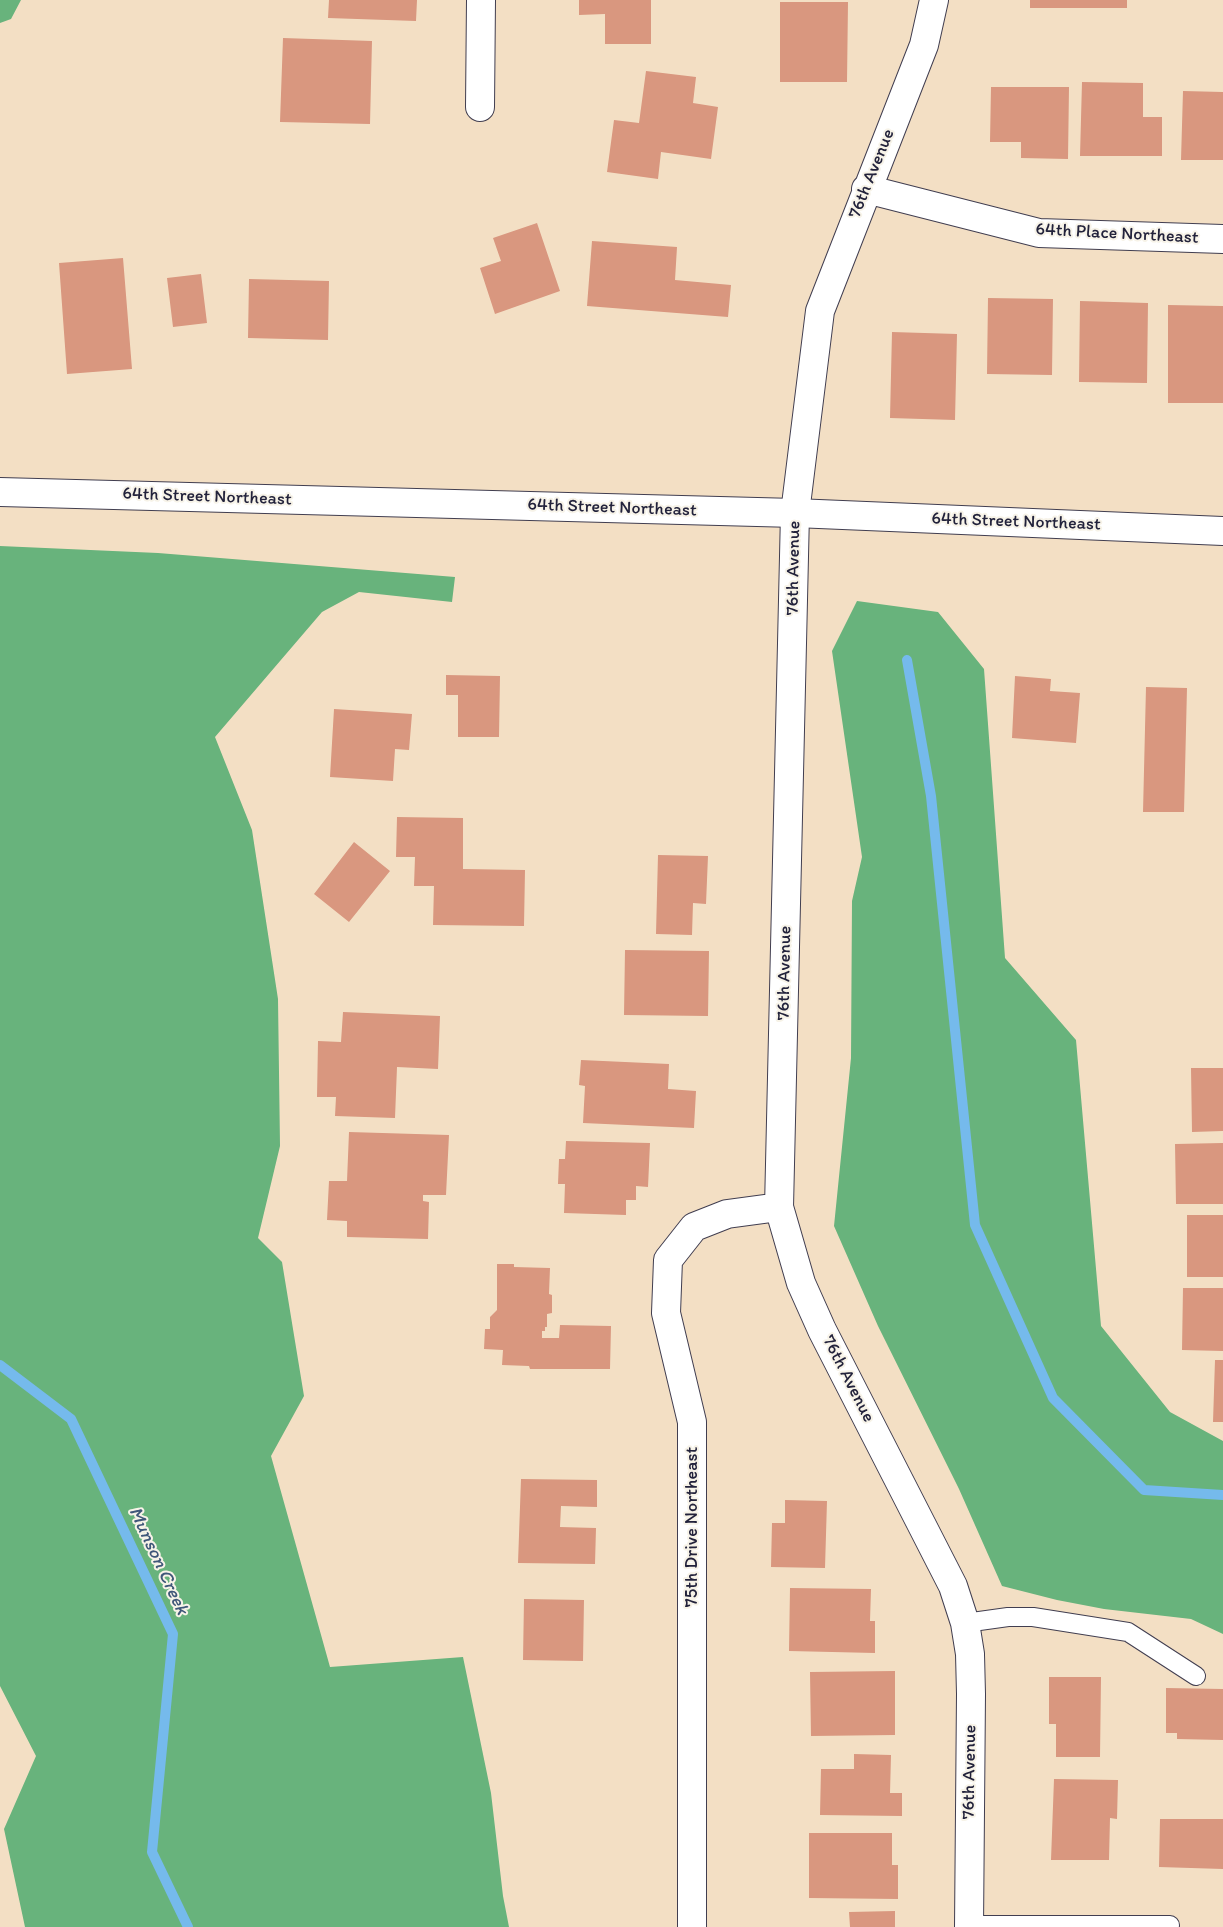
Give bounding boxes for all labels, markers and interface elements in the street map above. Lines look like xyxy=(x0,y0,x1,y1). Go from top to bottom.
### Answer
street label: 76th Avenue xyxy=(844,126,900,222)
street label: 64th Place Northeast xyxy=(1035,219,1199,249)
street label: 64th Street Northeast xyxy=(122,483,292,511)
street label: 64th Street Northeast xyxy=(527,494,697,522)
street label: 64th Street Northeast xyxy=(931,508,1101,536)
street label: 76th Avenue xyxy=(782,520,806,616)
street label: 76th Avenue xyxy=(773,925,797,1021)
street label: 76th Avenue xyxy=(817,1332,879,1426)
street label: 75th Drive Northeast xyxy=(681,1447,703,1607)
water label: Munson Creek xyxy=(123,1503,193,1619)
street label: 76th Avenue xyxy=(958,1724,982,1820)

